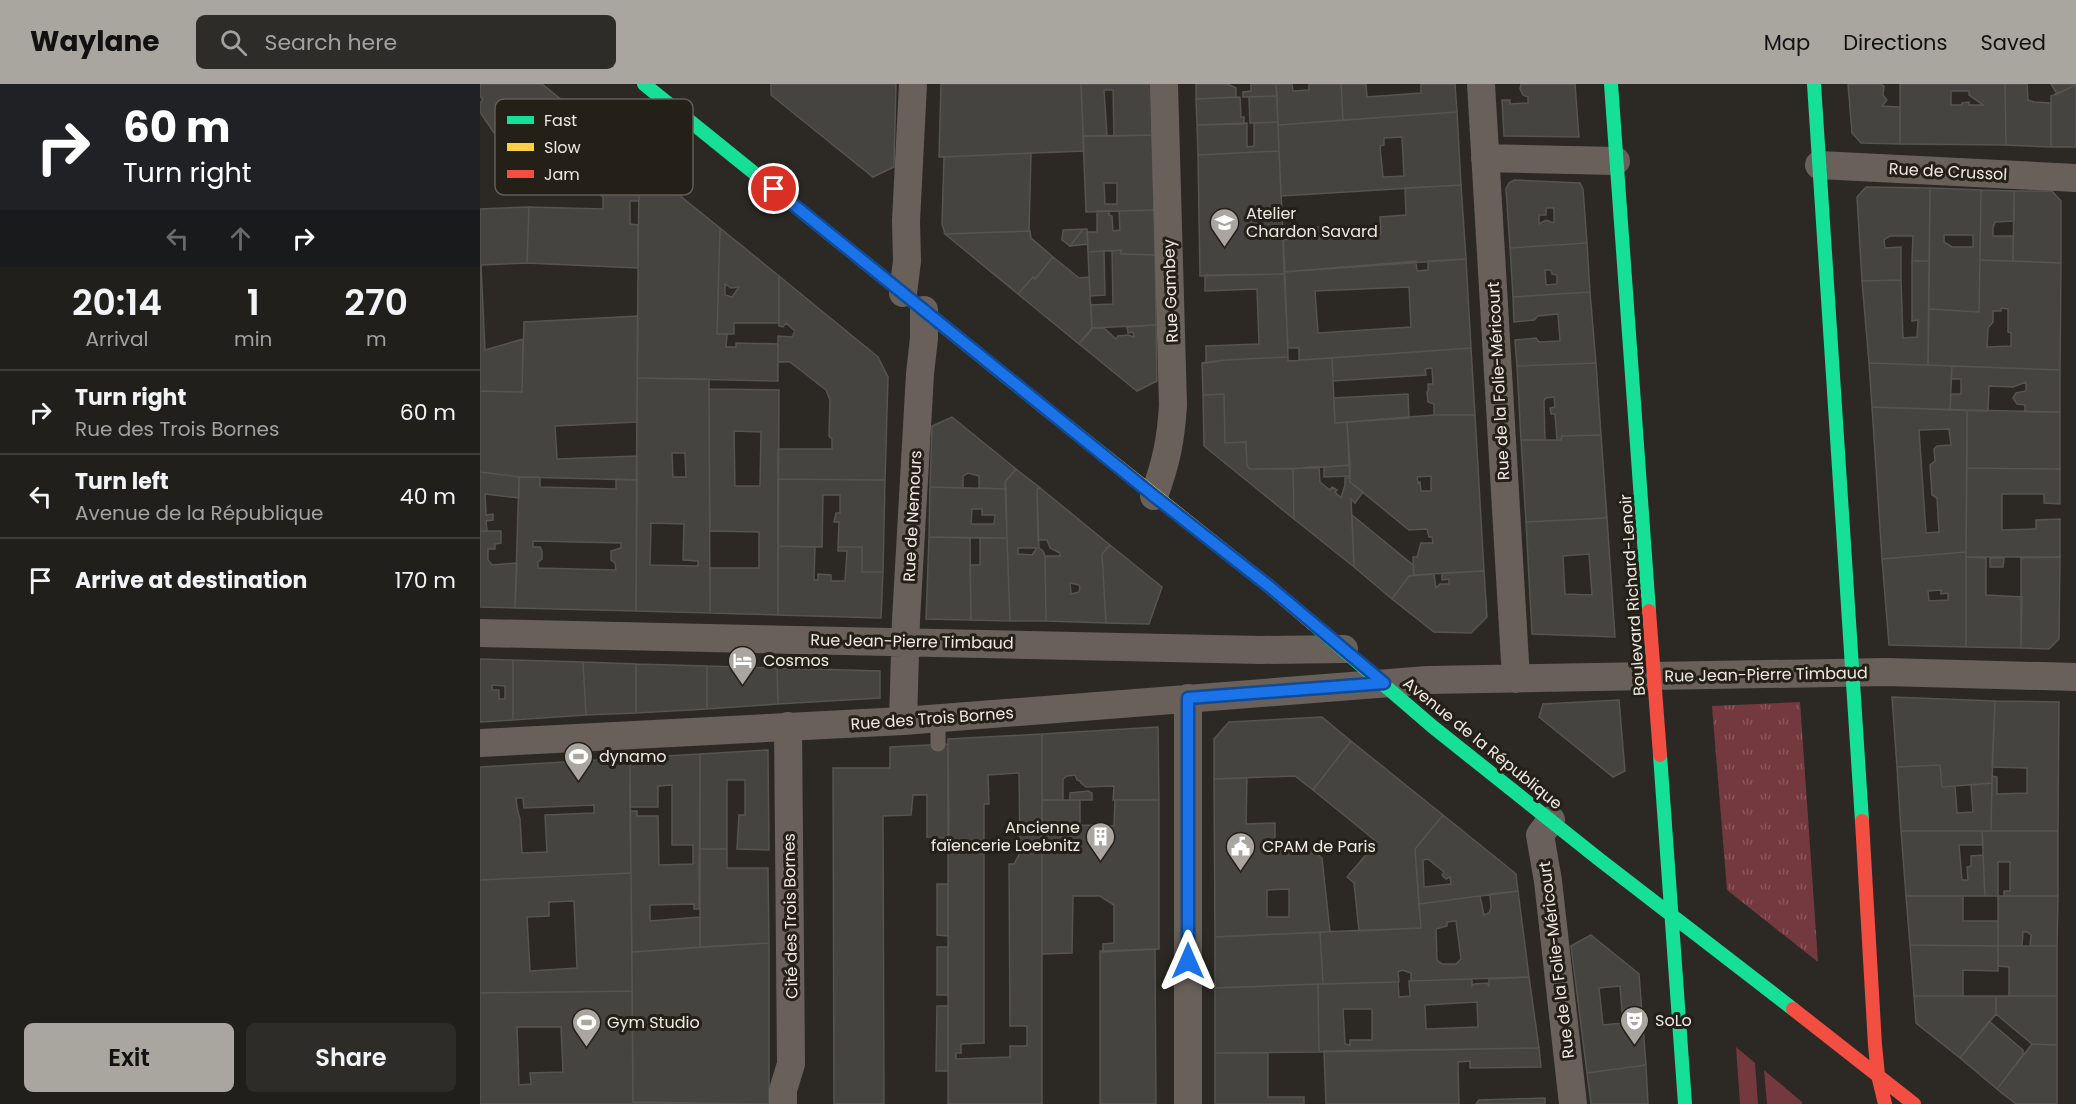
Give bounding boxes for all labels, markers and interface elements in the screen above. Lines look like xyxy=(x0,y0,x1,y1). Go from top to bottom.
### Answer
search box xyxy=(196,15,616,69)
text: Waylane xyxy=(30,22,160,61)
icon: search xyxy=(217,26,250,59)
text: Search here xyxy=(265,27,397,58)
text: Map xyxy=(1764,28,1810,57)
text: Directions xyxy=(1843,28,1947,57)
text: Saved xyxy=(1980,28,2046,57)
text: 60 m xyxy=(123,98,231,157)
legend xyxy=(495,99,693,195)
icon: right xyxy=(24,108,102,186)
text: Fast xyxy=(544,109,577,132)
text: Slow xyxy=(544,136,581,159)
text: Turn right xyxy=(123,154,252,191)
street label: Rue de Crussol xyxy=(1888,157,2008,186)
text: Jam xyxy=(544,163,580,186)
pin xyxy=(748,163,799,214)
icon: arrive xyxy=(757,172,790,205)
place label: Atelier Chardon Savard xyxy=(1246,202,1378,243)
school or university icon: Atelier Chardon Savard xyxy=(1209,206,1241,248)
icon: left xyxy=(161,222,194,255)
icon: ahead xyxy=(224,222,257,255)
icon: right xyxy=(287,222,320,255)
street label: Rue Gambey xyxy=(1157,239,1184,343)
text: 20:14 xyxy=(72,277,162,328)
text: 1 xyxy=(247,277,260,328)
text: 270 xyxy=(344,277,408,328)
street label: Rue de la Folie-Méricourt xyxy=(1482,281,1515,481)
text: Arrival xyxy=(86,325,149,353)
text: min xyxy=(234,325,272,353)
text: m xyxy=(366,325,386,353)
text: Turn right xyxy=(75,382,186,413)
icon: right xyxy=(24,396,57,429)
text: 60 m xyxy=(400,397,456,428)
text: Rue des Trois Bornes xyxy=(75,415,279,443)
street label: Rue de Nemours xyxy=(898,450,927,582)
text: Turn left xyxy=(75,466,169,497)
icon: left xyxy=(24,480,57,513)
text: 40 m xyxy=(400,481,456,512)
street label: Boulevard Richard-Lenoir xyxy=(1614,493,1651,697)
text: Avenue de la République xyxy=(75,499,323,527)
icon: arrive xyxy=(24,564,57,597)
text: Arrive at destination xyxy=(75,565,307,596)
text: 170 m xyxy=(395,565,456,596)
street label: Rue Jean-Pierre Timbaud xyxy=(810,628,1014,655)
hotel icon: Cosmos xyxy=(726,644,758,686)
place label: Cosmos xyxy=(763,649,829,672)
street label: Rue Jean-Pierre Timbaud xyxy=(1664,661,1868,688)
street label: Avenue de la République xyxy=(1398,672,1567,815)
street label: Rue des Trois Bornes xyxy=(850,701,1014,736)
sports icon: dynamo xyxy=(562,740,594,782)
place label: dynamo xyxy=(599,745,667,768)
place label: Ancienne faïencerie Loebnitz xyxy=(931,816,1080,857)
building icon: Ancienne faïencerie Loebnitz xyxy=(1085,820,1117,862)
public building icon: CPAM de Paris xyxy=(1225,830,1257,872)
street label: Cité des Trois Bornes xyxy=(778,833,803,999)
place label: CPAM de Paris xyxy=(1262,835,1376,858)
street label: Rue de la Folie-Méricourt xyxy=(1533,860,1580,1060)
position arrow xyxy=(1156,929,1220,993)
theatre icon: SoLo xyxy=(1618,1004,1650,1046)
sports icon: Gym Studio xyxy=(570,1006,602,1048)
place label: SoLo xyxy=(1655,1009,1692,1032)
place label: Gym Studio xyxy=(607,1011,700,1034)
button: Exit xyxy=(24,1023,234,1092)
button: Share xyxy=(246,1023,456,1092)

